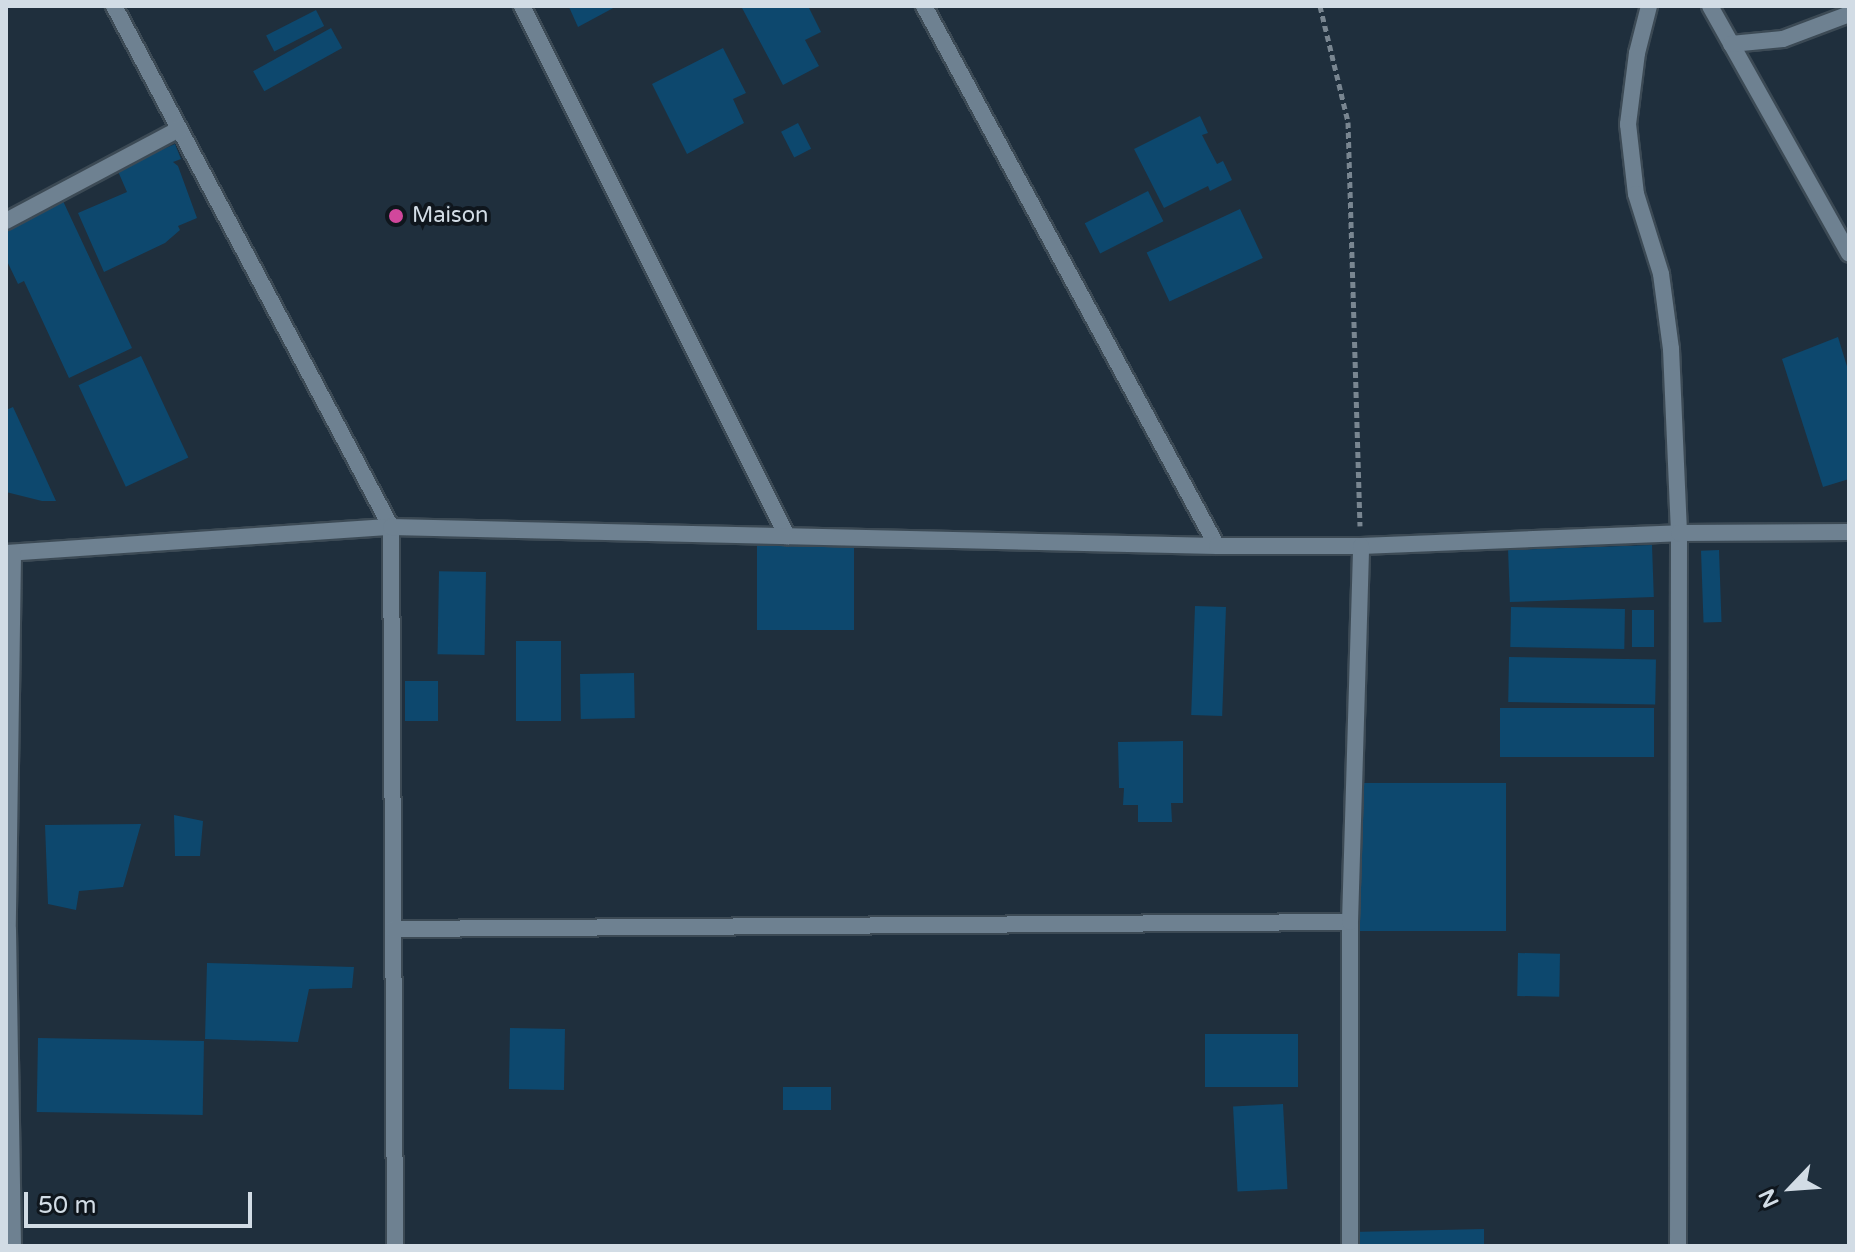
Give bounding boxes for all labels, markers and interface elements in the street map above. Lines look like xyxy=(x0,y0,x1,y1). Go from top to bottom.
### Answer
place label: Maison xyxy=(412,203,488,229)
marker: Maison xyxy=(387,207,405,225)
north arrow xyxy=(1751,1148,1831,1228)
scale bar xyxy=(28,1176,256,1226)
text: N xyxy=(1754,1185,1785,1212)
text: 50 m xyxy=(38,1191,96,1220)

